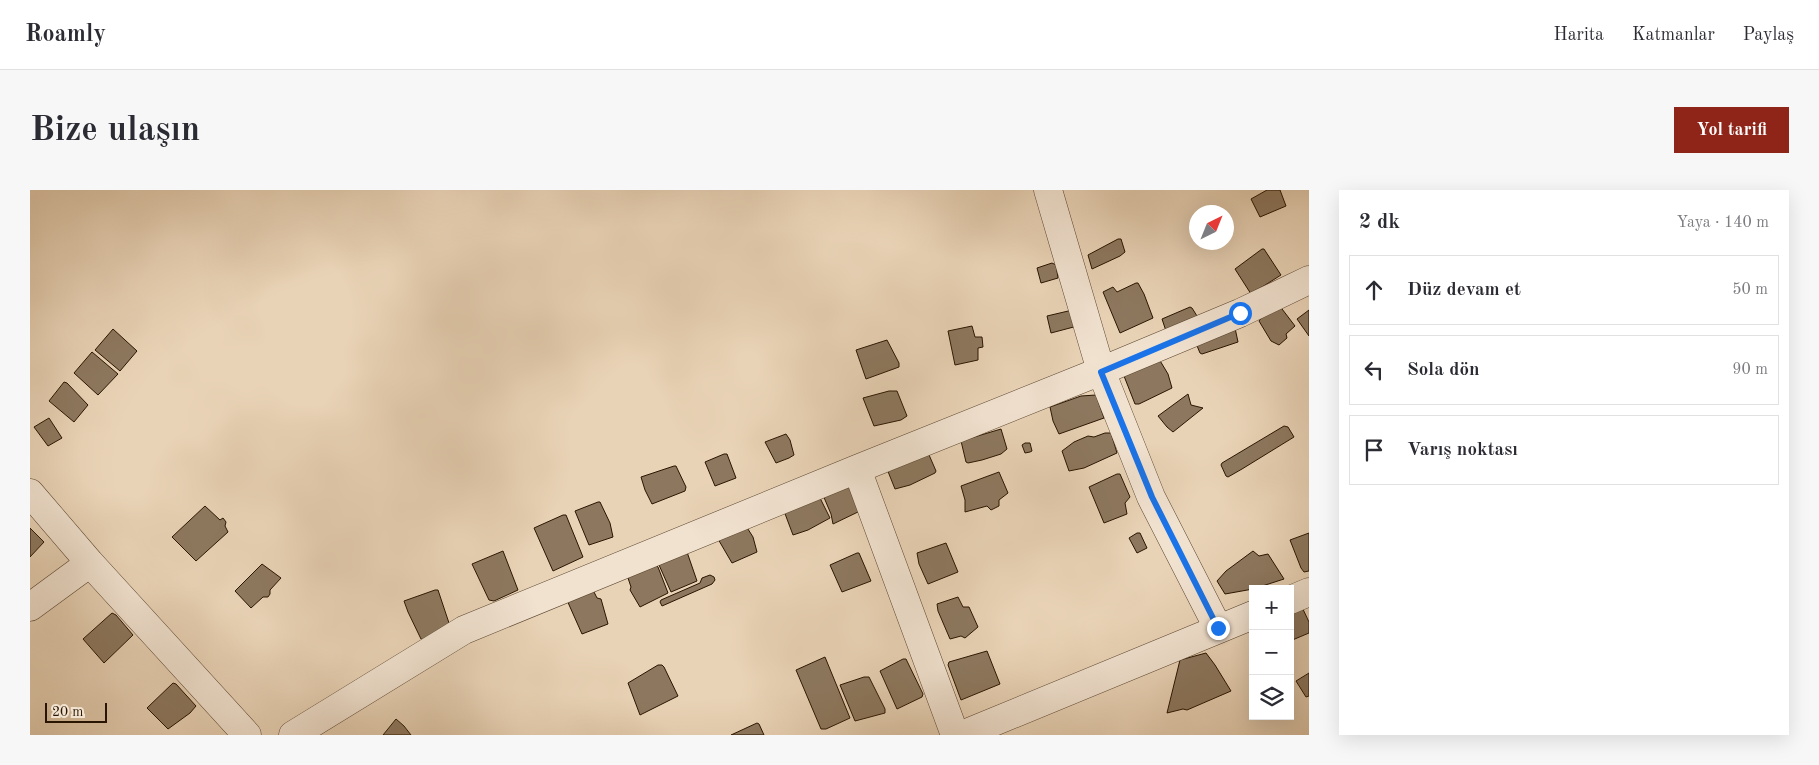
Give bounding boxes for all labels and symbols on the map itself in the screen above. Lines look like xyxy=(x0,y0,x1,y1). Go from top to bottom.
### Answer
north arrow xyxy=(1189,205,1234,250)
route start xyxy=(1229,302,1252,325)
route end xyxy=(1207,617,1230,640)
scale bar xyxy=(45,700,108,723)

